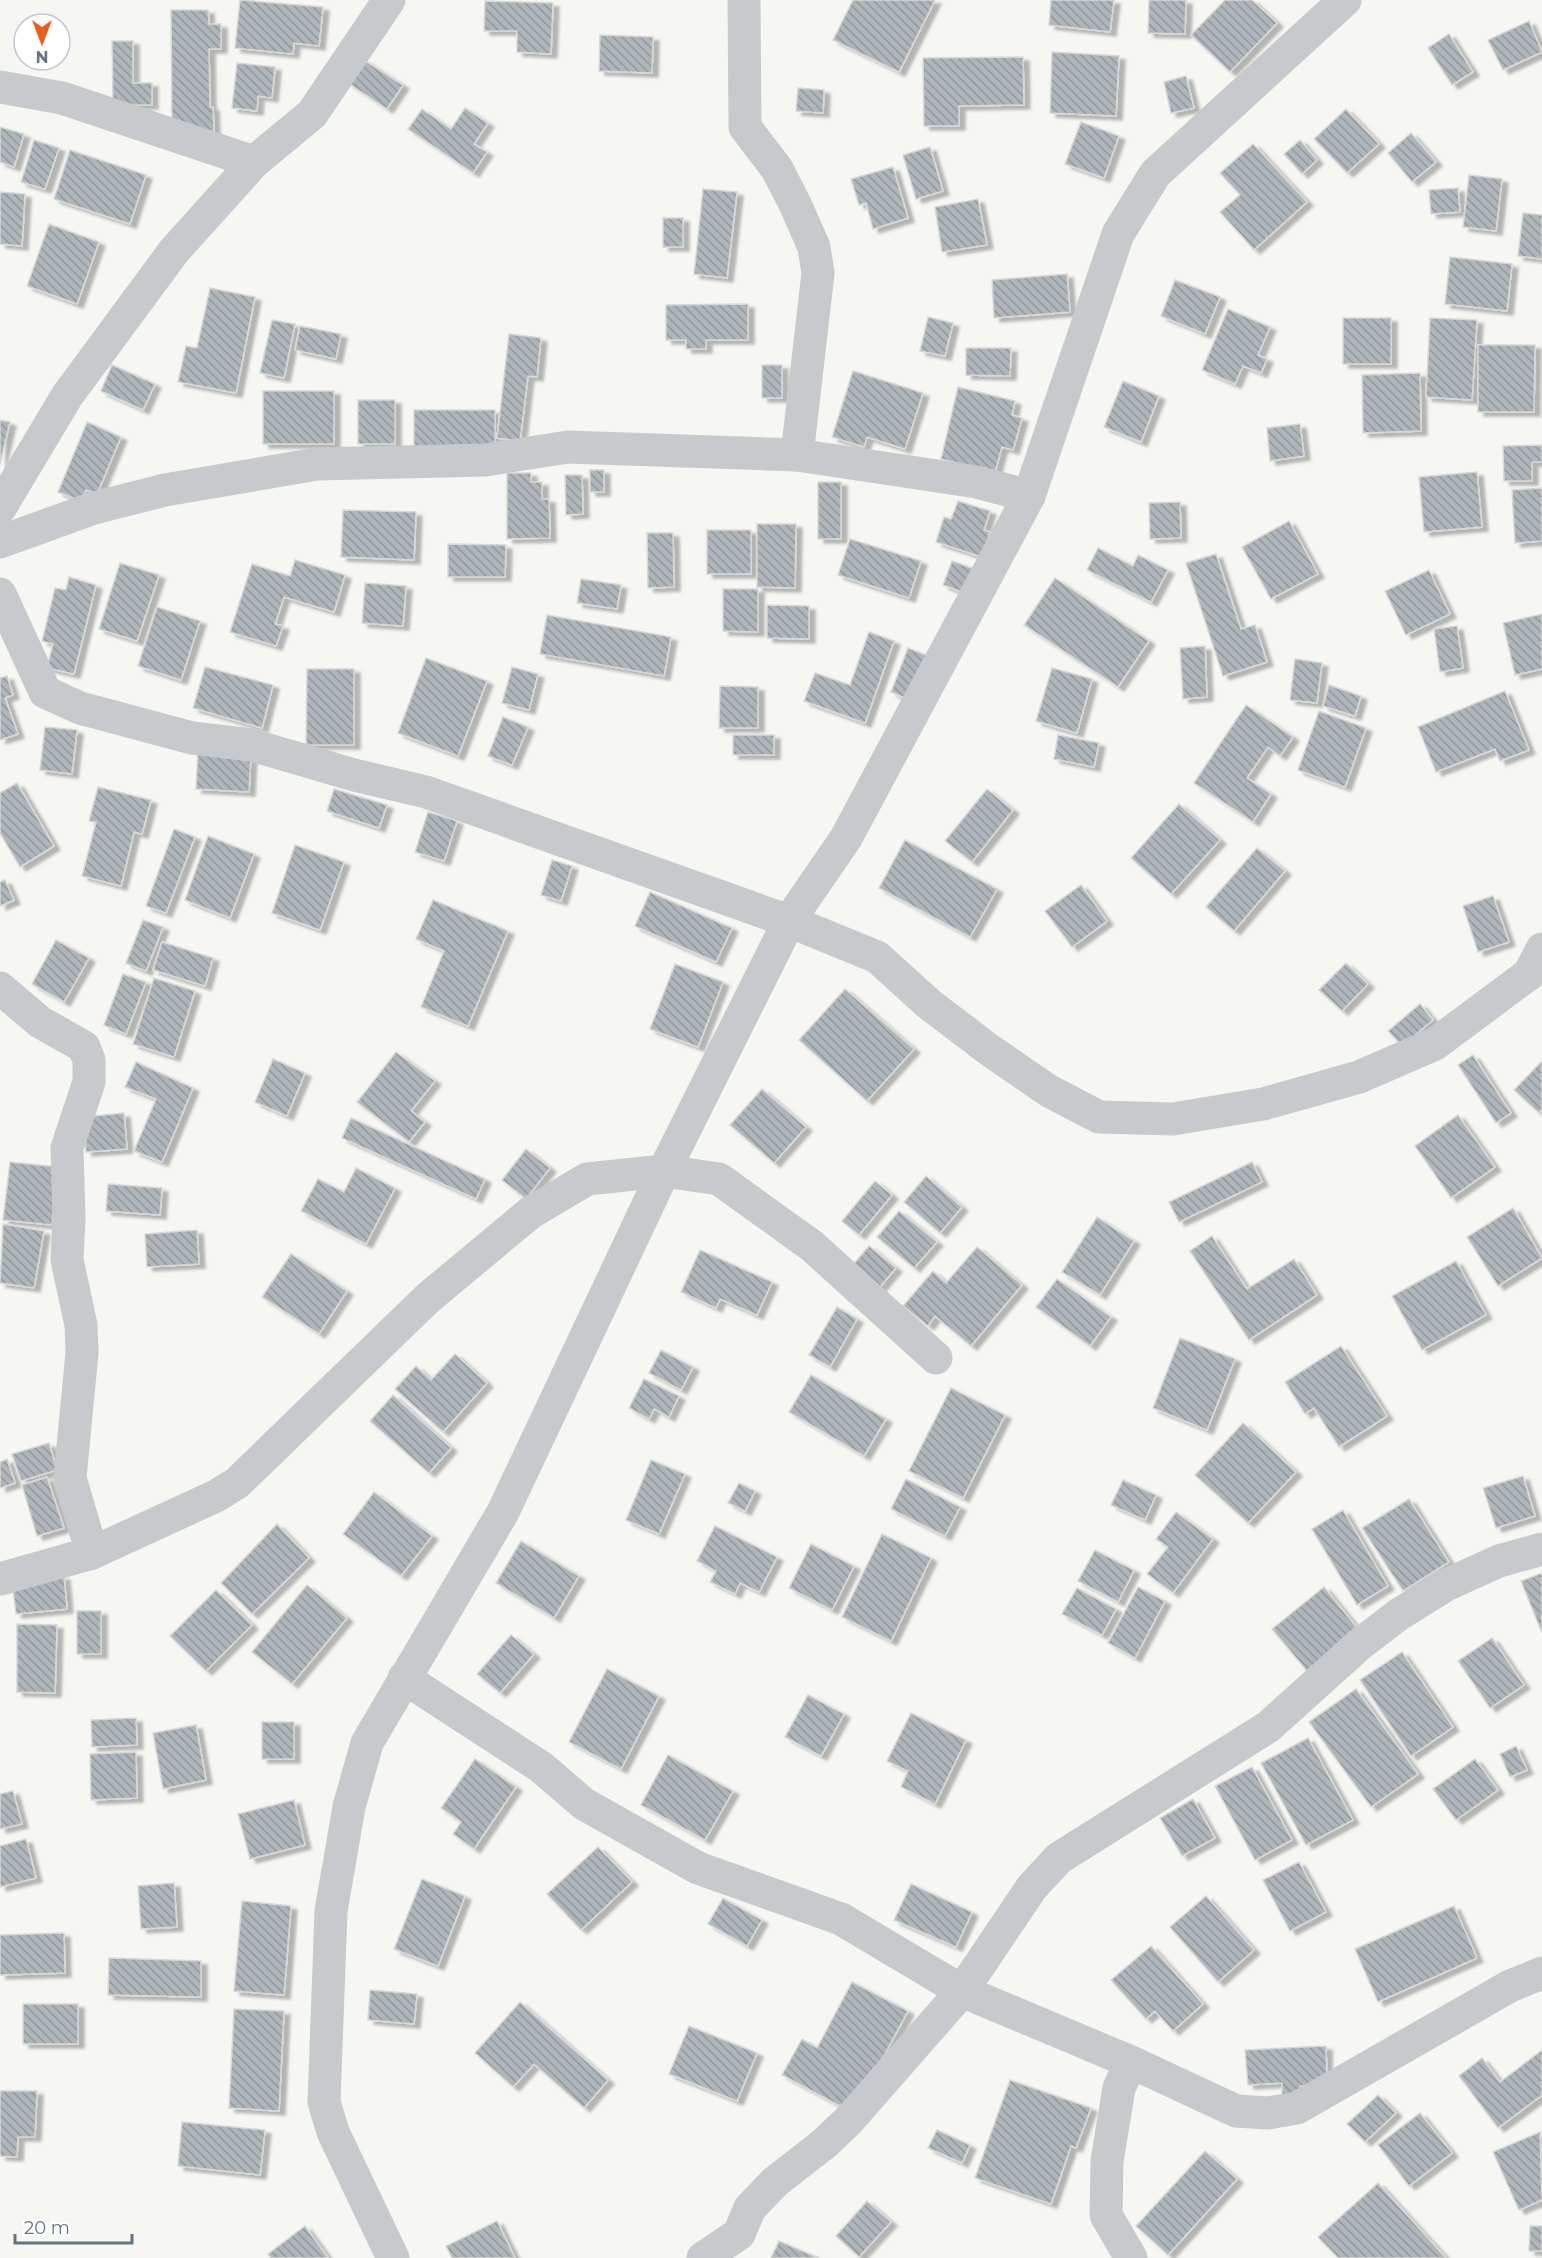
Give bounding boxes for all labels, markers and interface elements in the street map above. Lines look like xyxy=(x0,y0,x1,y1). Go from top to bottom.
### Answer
north arrow xyxy=(12,12,72,72)
text: N xyxy=(36,47,48,66)
scale bar xyxy=(15,2207,132,2245)
text: 20 m xyxy=(24,2217,70,2239)

